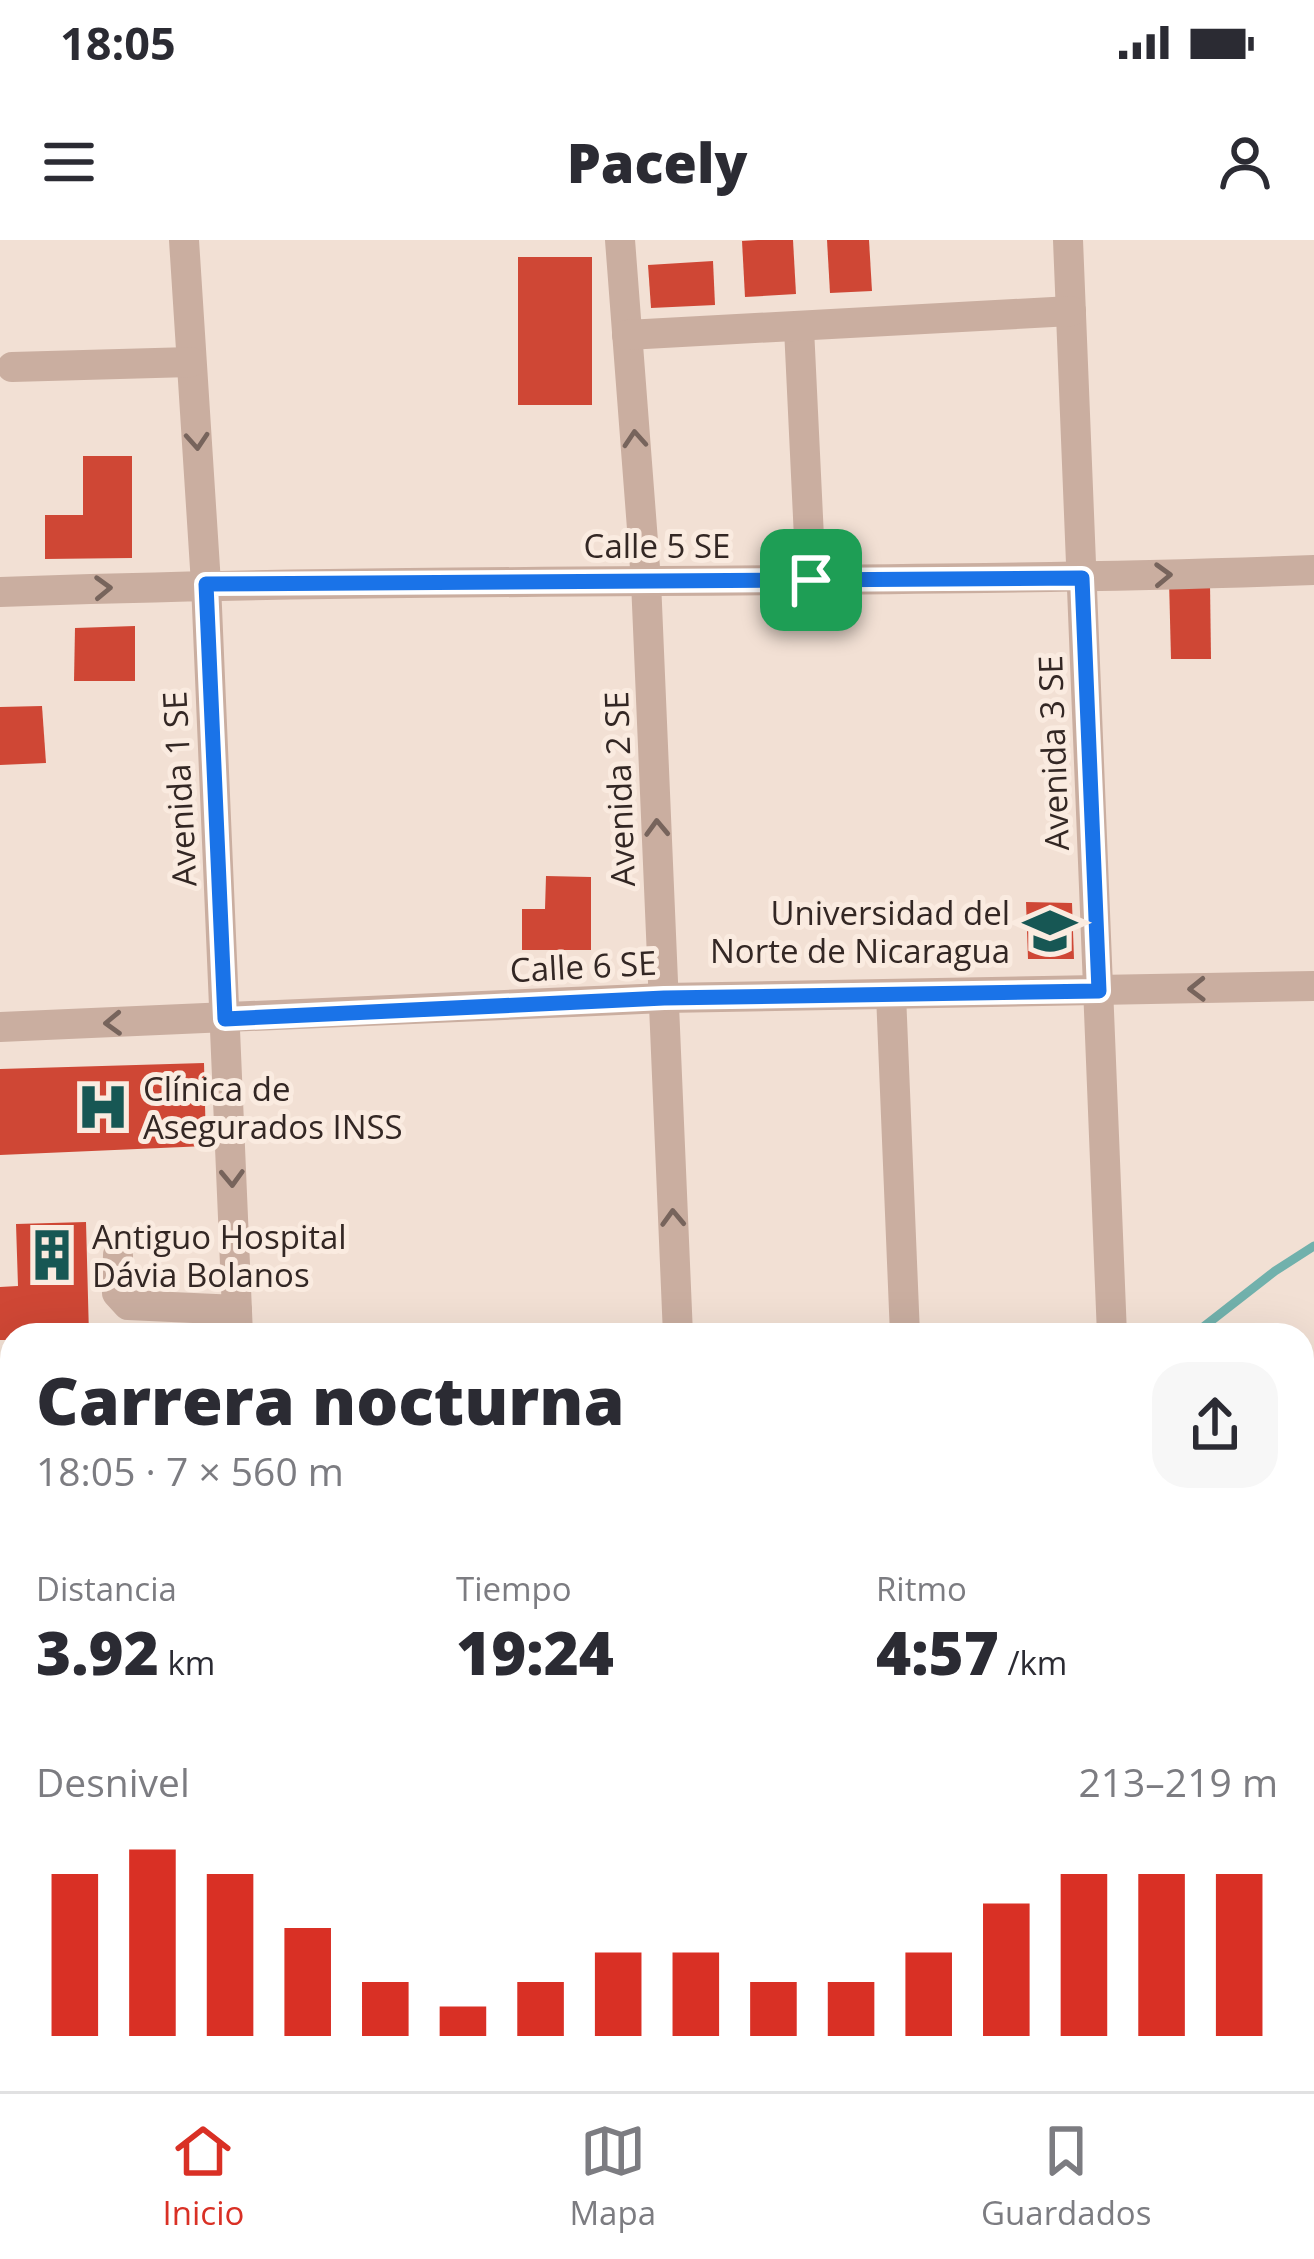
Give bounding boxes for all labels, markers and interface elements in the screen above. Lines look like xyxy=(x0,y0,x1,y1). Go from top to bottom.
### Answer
text: 18:05 xyxy=(60,12,176,73)
text: Pacely xyxy=(567,125,747,199)
icon: menu xyxy=(36,129,102,195)
icon: person xyxy=(1212,129,1278,195)
one-way arrow xyxy=(623,429,648,448)
one-way arrow xyxy=(183,432,209,451)
street label: Calle 5 SE xyxy=(584,523,730,568)
pin xyxy=(760,529,862,631)
icon: arrive xyxy=(778,547,844,613)
one-way arrow xyxy=(1154,562,1173,588)
one-way arrow xyxy=(94,575,113,601)
street label: Avenida 3 SE xyxy=(1027,655,1079,851)
street label: Avenida 1 SE xyxy=(151,690,207,888)
street label: Avenida 2 SE xyxy=(593,691,645,887)
one-way arrow xyxy=(644,818,670,837)
place label: Universidad del Norte de Nicaragua xyxy=(710,890,1010,973)
school or university icon: Universidad del Norte de Nicaragua xyxy=(1021,902,1079,960)
street label: Calle 6 SE xyxy=(509,940,657,992)
one-way arrow xyxy=(1187,975,1206,1001)
one-way arrow xyxy=(103,1010,122,1036)
place label: Clínica de Asegurados INSS xyxy=(143,1066,403,1149)
hospital icon: Clínica de Asegurados INSS xyxy=(74,1078,132,1136)
one-way arrow xyxy=(219,1169,245,1188)
one-way arrow xyxy=(660,1208,686,1227)
place label: Antiguo Hospital Dávia Bolanos xyxy=(92,1214,347,1297)
building icon: Antiguo Hospital Dávia Bolanos xyxy=(23,1226,81,1284)
text: Carrera nocturna xyxy=(36,1354,625,1444)
button: share xyxy=(1152,1362,1278,1488)
text: 18:05 · 7 × 560 m xyxy=(36,1444,344,1497)
text: Distancia xyxy=(36,1566,177,1611)
text: Tiempo xyxy=(456,1566,572,1611)
text: Ritmo xyxy=(876,1566,967,1611)
text: 3.92 xyxy=(36,1611,159,1693)
text: 19:24 xyxy=(456,1611,614,1693)
text: 4:57 xyxy=(876,1611,999,1693)
text: km xyxy=(159,1640,215,1685)
text: /km xyxy=(999,1640,1067,1685)
text: Desnivel xyxy=(36,1755,190,1808)
text: 213–219 m xyxy=(1078,1755,1278,1808)
tab: Inicio xyxy=(163,2118,244,2235)
tab: Mapa xyxy=(569,2118,656,2235)
tab: Guardados xyxy=(981,2118,1151,2235)

